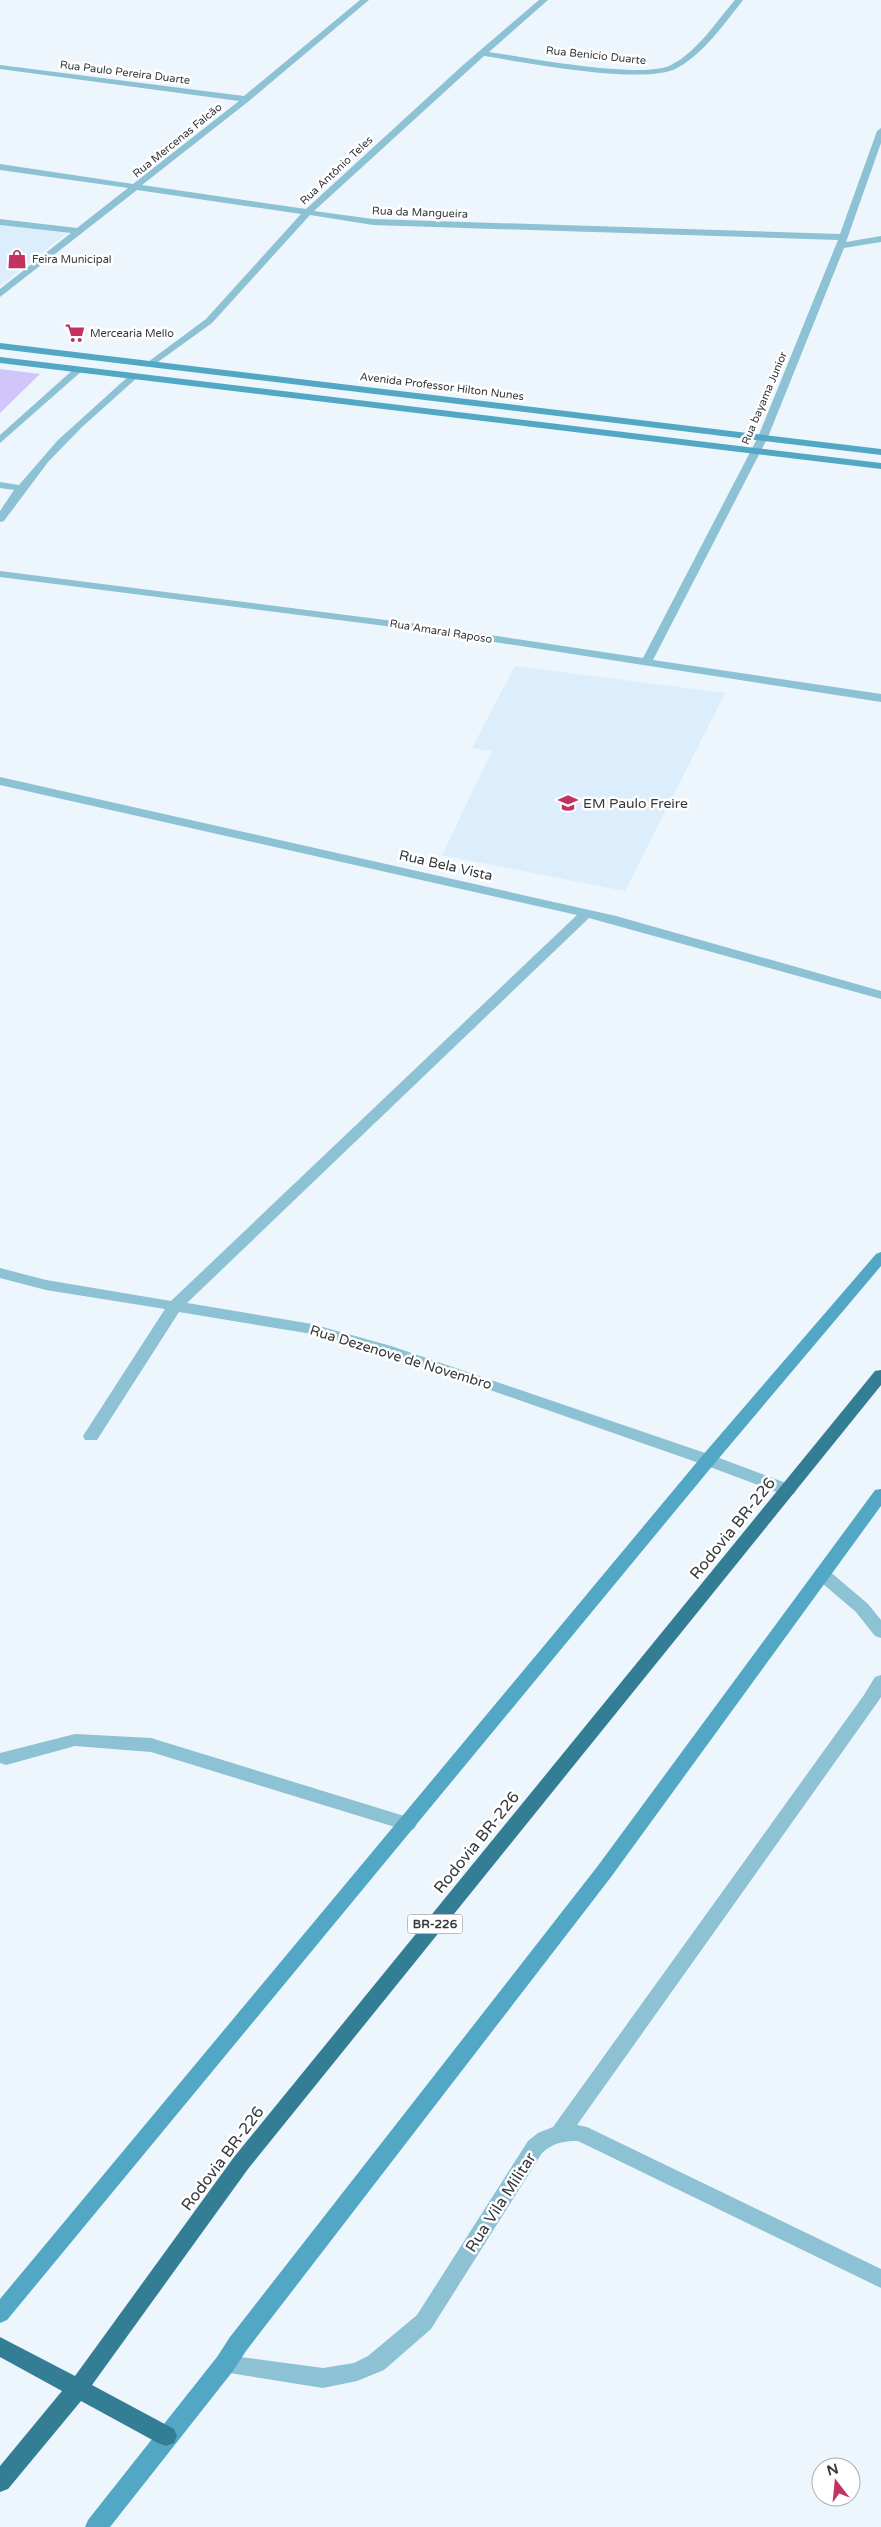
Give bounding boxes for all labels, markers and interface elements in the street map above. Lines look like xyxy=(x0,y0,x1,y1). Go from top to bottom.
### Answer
street label: Rua Benicio Duarte xyxy=(545,44,647,67)
street label: Rua Paulo Pereira Duarte xyxy=(59,58,191,87)
street label: Rua Mercenas Falcão xyxy=(130,100,225,180)
street label: Rua Antônio Teles xyxy=(297,133,375,207)
street label: Rua da Mangueira xyxy=(372,204,468,221)
shop icon: Feira Municipal xyxy=(6,248,28,270)
place label: Feira Municipal xyxy=(32,253,112,266)
supermarket icon: Mercearia Mello xyxy=(64,322,86,344)
place label: Mercearia Mello xyxy=(90,327,174,340)
street label: Rua bayama Junior xyxy=(739,349,790,447)
street label: Avenida Professor Hilton Nunes xyxy=(359,370,525,403)
street label: Rua Amaral Raposo xyxy=(389,617,493,646)
school or university icon: EM Paulo Freire xyxy=(557,792,579,814)
place label: EM Paulo Freire xyxy=(583,795,688,812)
street label: Rua Bela Vista xyxy=(397,846,494,885)
street label: Rua Dezenove de Novembro xyxy=(308,1322,494,1393)
street label: Rodovia BR-226 xyxy=(685,1474,780,1584)
street label: Rodovia BR-226 xyxy=(429,1788,524,1898)
road number: BR-226 xyxy=(408,1915,462,1934)
street label: Rodovia BR-226 xyxy=(177,2102,269,2215)
street label: Rua Vila Militar xyxy=(461,2148,541,2256)
north arrow xyxy=(811,2457,861,2507)
text: N xyxy=(825,2460,840,2480)

